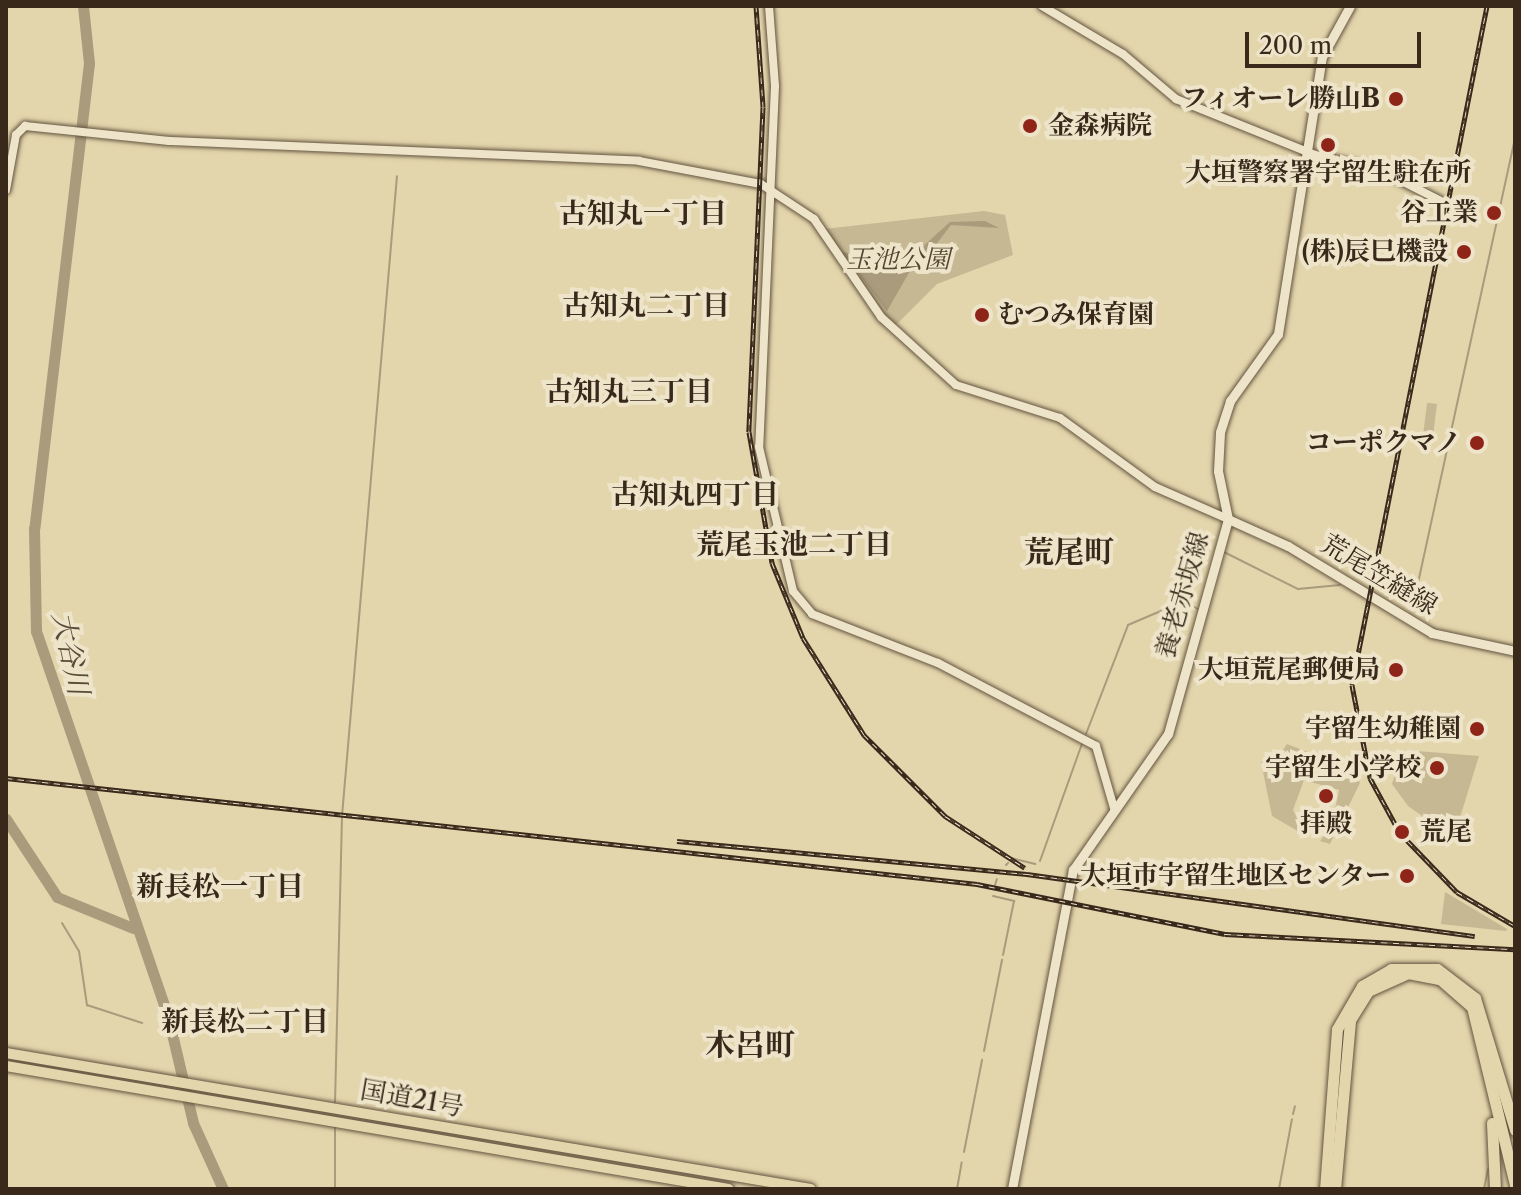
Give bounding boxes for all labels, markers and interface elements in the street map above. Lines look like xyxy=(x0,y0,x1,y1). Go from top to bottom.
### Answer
scale bar xyxy=(1249,16,1425,66)
text: 200 m xyxy=(1259,31,1332,60)
place label: フィオーレ勝山B xyxy=(1179,83,1380,115)
marker: フィオーレ勝山B xyxy=(1387,90,1405,108)
place label: 金森病院 xyxy=(1048,110,1152,142)
marker: 金森病院 xyxy=(1019,115,1041,137)
marker: 大垣警察署宇留生駐在所 xyxy=(1319,136,1337,154)
place label: 大垣警察署宇留生駐在所 xyxy=(1185,157,1471,189)
district label: 古知丸一丁目 xyxy=(559,196,727,230)
place label: 谷工業 xyxy=(1400,197,1478,229)
marker: 谷工業 xyxy=(1485,204,1503,222)
place label: (株)辰巳機設 xyxy=(1302,236,1448,268)
marker: (株)辰巳機設 xyxy=(1455,243,1473,261)
park label: 玉池公園 xyxy=(846,244,950,276)
district label: 古知丸二丁目 xyxy=(562,288,730,322)
place label: むつみ保育園 xyxy=(998,299,1154,331)
marker: むつみ保育園 xyxy=(973,306,991,324)
district label: 古知丸三丁目 xyxy=(545,374,713,408)
place label: コーポクマノ xyxy=(1305,427,1461,459)
marker: コーポクマノ xyxy=(1468,434,1486,452)
district label: 古知丸四丁目 xyxy=(611,477,779,511)
district label: 荒尾玉池二丁目 xyxy=(696,527,892,561)
street label: 養老赤坂線 xyxy=(1150,528,1216,662)
street label: 荒尾笠縫線 xyxy=(1315,528,1443,622)
district label: 荒尾町 xyxy=(1024,534,1114,570)
water label: 大谷川 xyxy=(46,608,96,698)
place label: 大垣荒尾郵便局 xyxy=(1198,654,1380,686)
marker: 大垣荒尾郵便局 xyxy=(1387,661,1405,679)
place label: 宇留生幼稚園 xyxy=(1305,713,1461,745)
marker: 宇留生幼稚園 xyxy=(1468,720,1486,738)
place label: 宇留生小学校 xyxy=(1265,752,1421,784)
marker: 宇留生小学校 xyxy=(1428,759,1446,777)
marker: 拝殿 xyxy=(1317,787,1335,805)
place label: 拝殿 xyxy=(1300,808,1352,840)
place label: 荒尾 xyxy=(1420,816,1472,848)
marker: 荒尾 xyxy=(1391,821,1413,843)
place label: 大垣市宇留生地区センター xyxy=(1079,860,1391,892)
marker: 大垣市宇留生地区センター xyxy=(1398,867,1416,885)
district label: 新長松一丁目 xyxy=(136,869,304,903)
district label: 新長松二丁目 xyxy=(161,1004,329,1038)
district label: 木呂町 xyxy=(705,1027,795,1063)
street label: 国道21号 xyxy=(358,1075,466,1123)

